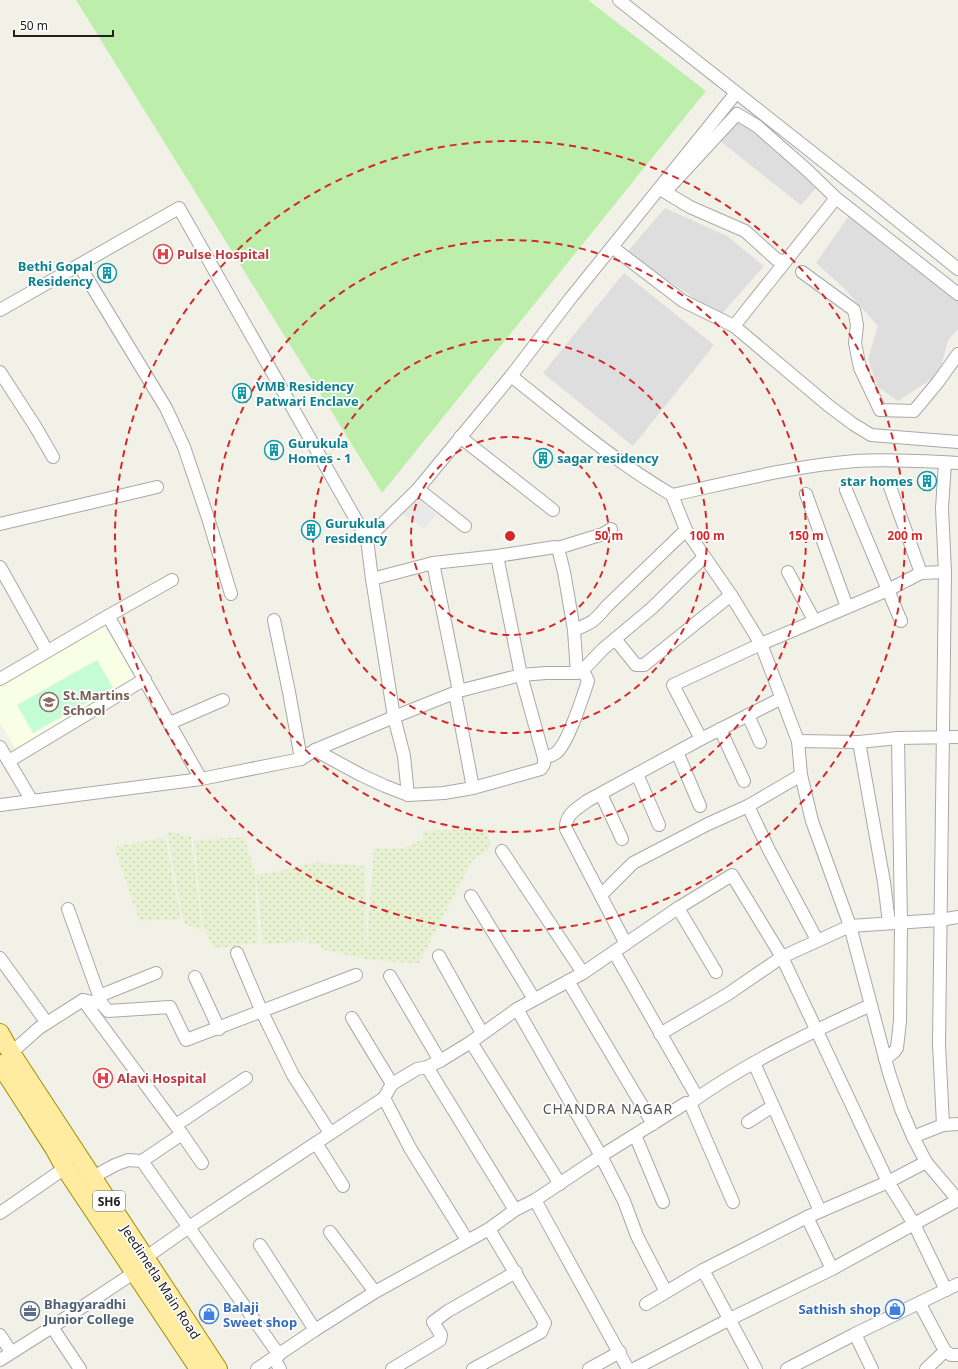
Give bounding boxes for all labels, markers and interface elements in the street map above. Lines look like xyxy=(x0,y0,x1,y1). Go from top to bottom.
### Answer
scale bar xyxy=(14,12,113,38)
text: 50 m xyxy=(20,17,48,34)
hospital icon: Pulse Hospital xyxy=(152,243,174,265)
place label: Pulse Hospital xyxy=(177,245,269,263)
place label: Bethi Gopal Residency xyxy=(18,257,94,290)
building icon: Bethi Gopal Residency xyxy=(96,262,118,284)
place label: VMB Residency Patwari Enclave xyxy=(256,377,359,410)
building icon: VMB Residency Patwari Enclave xyxy=(231,382,253,404)
place label: Gurukula Homes - 1 xyxy=(288,434,351,467)
building icon: Gurukula Homes - 1 xyxy=(263,439,285,461)
building icon: sagar residency xyxy=(532,447,554,469)
place label: sagar residency xyxy=(557,449,659,467)
building icon: star homes xyxy=(916,470,938,492)
place label: star homes xyxy=(840,472,913,490)
place label: Gurukula residency xyxy=(325,514,388,547)
building icon: Gurukula residency xyxy=(300,519,322,541)
text: 50 m xyxy=(595,527,623,544)
text: 100 m xyxy=(689,527,725,544)
text: 150 m xyxy=(788,527,824,544)
text: 200 m xyxy=(887,527,923,544)
centre of rings xyxy=(503,529,517,543)
place label: St.Martins School xyxy=(63,686,130,719)
school or university icon: St.Martins School xyxy=(38,691,60,713)
hospital icon: Alavi Hospital xyxy=(92,1067,114,1089)
place label: Alavi Hospital xyxy=(117,1069,206,1087)
district label: CHANDRA NAGAR xyxy=(543,1099,673,1118)
road number: SH6 xyxy=(93,1191,125,1211)
street label: Jeedimetla Main Road xyxy=(116,1220,205,1343)
place label: Bhagyaradhi Junior College xyxy=(43,1295,135,1328)
place label: Balaji Sweet shop xyxy=(223,1298,297,1331)
shop icon: Sathish shop xyxy=(884,1298,906,1320)
office icon: Bhagyaradhi Junior College xyxy=(19,1300,41,1322)
place label: Sathish shop xyxy=(798,1300,881,1318)
shop icon: Balaji Sweet shop xyxy=(198,1303,220,1325)

